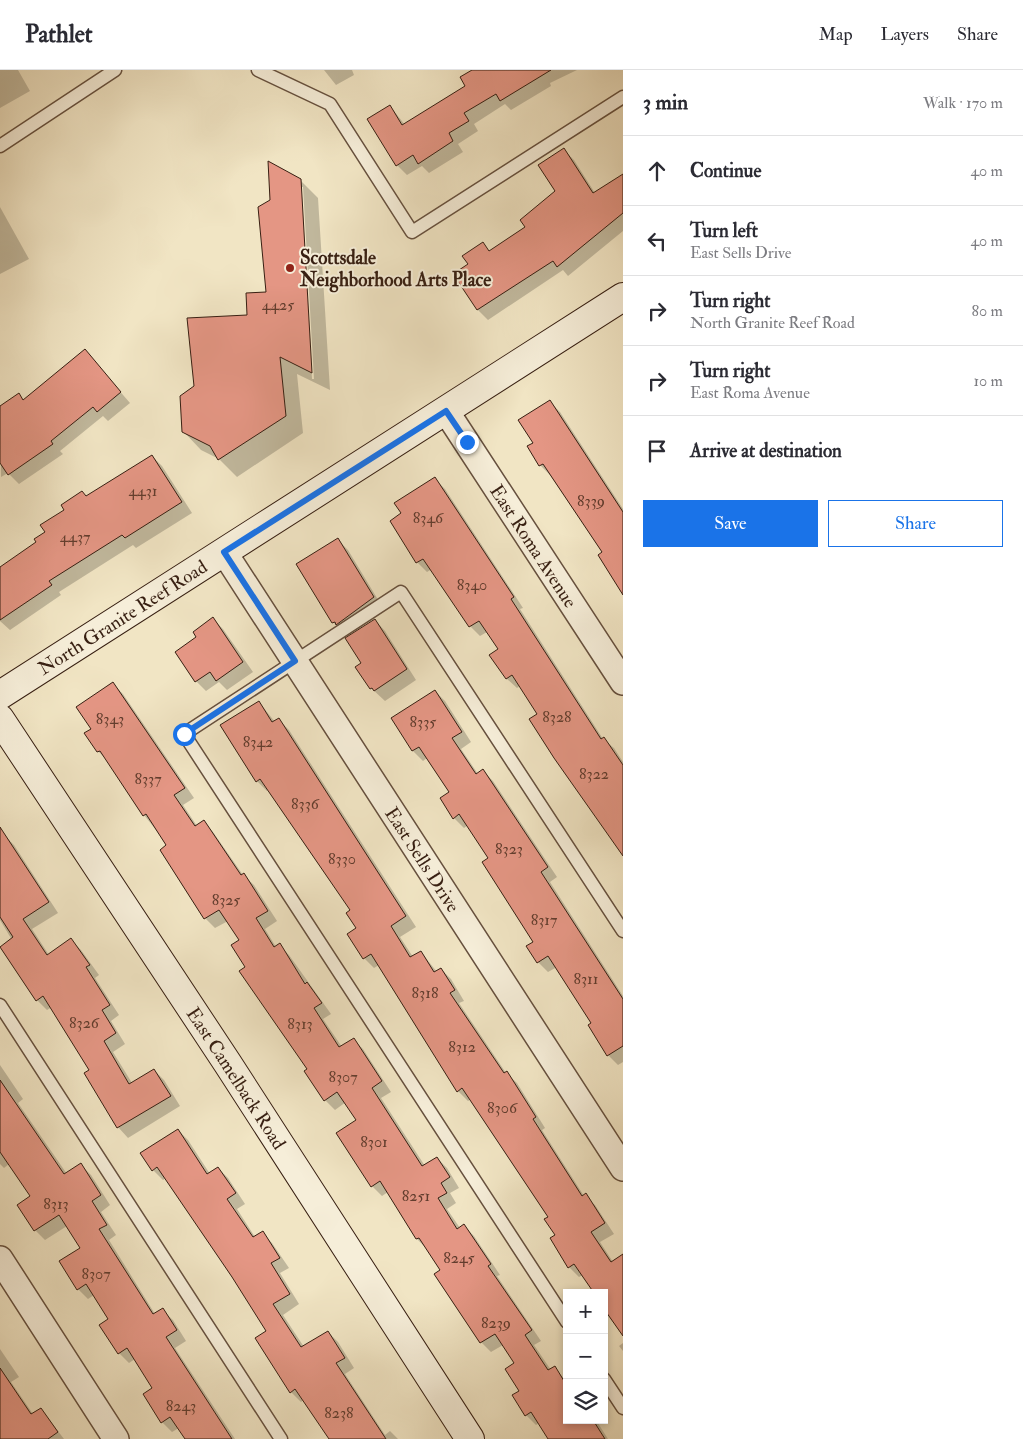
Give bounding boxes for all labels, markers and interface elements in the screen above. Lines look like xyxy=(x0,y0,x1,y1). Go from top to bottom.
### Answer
text: Pathlet xyxy=(25,19,93,50)
text: Map xyxy=(819,23,853,46)
text: Layers xyxy=(881,23,929,46)
text: Share xyxy=(957,23,998,46)
text: 3 min xyxy=(643,89,688,116)
text: Walk · 170 m xyxy=(923,93,1003,113)
icon: ahead xyxy=(643,157,671,185)
text: Continue xyxy=(690,159,761,183)
text: 40 m xyxy=(970,161,1003,181)
text: Turn left xyxy=(690,219,758,243)
icon: left xyxy=(643,227,671,255)
text: 40 m xyxy=(970,231,1003,251)
text: East Sells Drive xyxy=(690,243,791,263)
place label: Scottsdale Neighborhood Arts Place xyxy=(299,246,491,293)
marker: Scottsdale Neighborhood Arts Place xyxy=(284,262,296,274)
text: Turn right xyxy=(690,289,770,313)
house number: 4425 xyxy=(262,295,294,315)
icon: right xyxy=(643,297,671,325)
text: 80 m xyxy=(972,301,1003,321)
text: North Granite Reef Road xyxy=(690,313,855,333)
text: Turn right xyxy=(690,359,770,383)
icon: right xyxy=(643,367,671,395)
text: 10 m xyxy=(973,371,1003,391)
text: East Roma Avenue xyxy=(690,383,810,403)
route end xyxy=(456,431,479,454)
icon: arrive xyxy=(643,437,671,465)
text: Arrive at destination xyxy=(690,439,842,463)
street label: East Roma Avenue xyxy=(484,480,582,613)
house number: 4431 xyxy=(128,481,158,501)
house number: 8339 xyxy=(577,491,605,511)
button: Save xyxy=(643,500,818,547)
button: Share xyxy=(828,500,1003,547)
house number: 8346 xyxy=(413,508,444,528)
house number: 4437 xyxy=(60,527,91,547)
street label: North Granite Reef Road xyxy=(34,555,212,681)
house number: 8340 xyxy=(457,575,487,595)
house number: 8328 xyxy=(542,707,572,727)
house number: 8343 xyxy=(96,709,124,729)
house number: 8335 xyxy=(410,712,436,732)
route start xyxy=(173,723,196,746)
house number: 8342 xyxy=(243,732,273,752)
house number: 8322 xyxy=(579,764,609,784)
house number: 8337 xyxy=(134,769,162,789)
house number: 8336 xyxy=(291,794,320,814)
street label: East Sells Drive xyxy=(379,803,465,917)
house number: 8323 xyxy=(495,839,523,859)
house number: 8330 xyxy=(328,849,356,869)
house number: 8325 xyxy=(212,890,240,910)
house number: 8317 xyxy=(531,910,558,930)
house number: 8311 xyxy=(573,969,599,989)
house number: 8318 xyxy=(412,983,439,1003)
street label: East Camelback Road xyxy=(181,1003,291,1155)
house number: 8326 xyxy=(69,1013,100,1033)
house number: 8313 xyxy=(287,1014,313,1034)
house number: 8312 xyxy=(448,1037,476,1057)
house number: 8307 xyxy=(328,1067,358,1087)
house number: 8306 xyxy=(487,1098,518,1118)
house number: 8301 xyxy=(360,1132,388,1152)
house number: 8251 xyxy=(402,1186,430,1206)
house number: 8313 xyxy=(43,1194,69,1214)
house number: 8245 xyxy=(443,1248,475,1268)
house number: 8307 xyxy=(81,1264,111,1284)
map controls xyxy=(563,1289,608,1424)
button: + xyxy=(563,1289,608,1334)
house number: 8239 xyxy=(481,1313,511,1333)
button: − xyxy=(563,1334,608,1379)
button: layers xyxy=(563,1379,608,1424)
house number: 8243 xyxy=(166,1396,196,1416)
house number: 8238 xyxy=(324,1403,354,1423)

